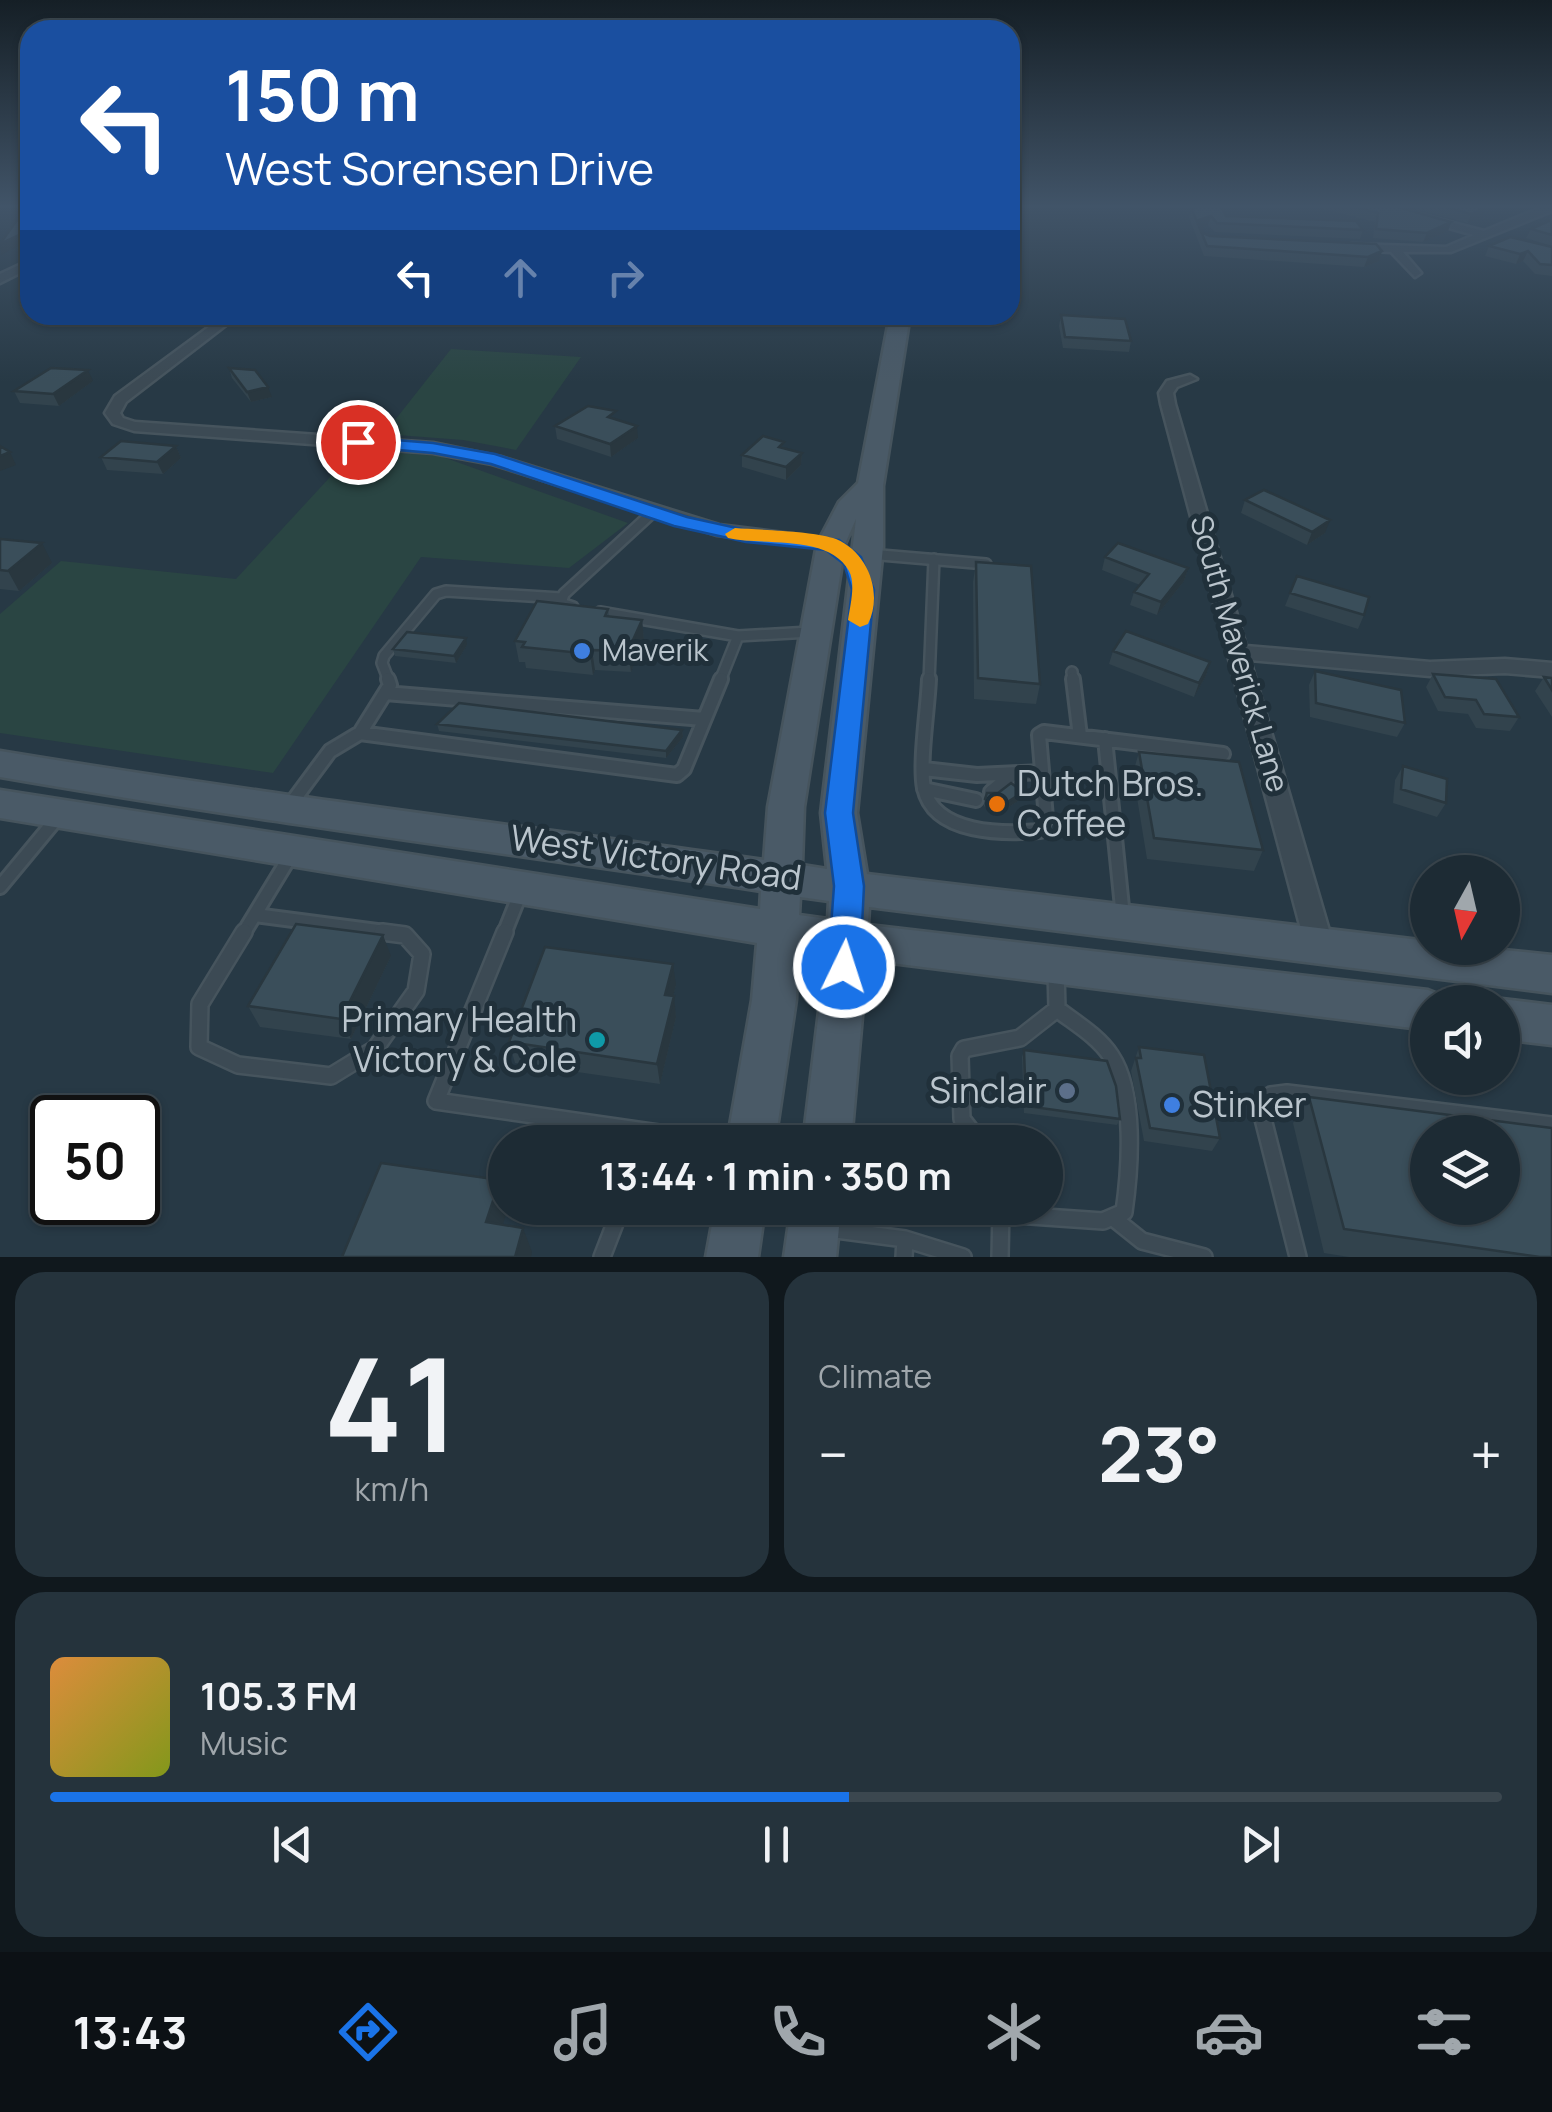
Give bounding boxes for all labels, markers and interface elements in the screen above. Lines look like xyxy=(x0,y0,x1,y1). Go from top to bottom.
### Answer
text: 150 m xyxy=(225,46,420,142)
icon: left xyxy=(60,60,190,190)
text: West Sorensen Drive xyxy=(225,137,654,199)
icon: left xyxy=(388,250,443,305)
icon: ahead xyxy=(493,250,548,305)
icon: right xyxy=(598,250,653,305)
pin xyxy=(316,400,401,485)
icon: arrive xyxy=(331,415,386,470)
street label: South Maverick Lane xyxy=(1181,511,1300,797)
place label: Maverik xyxy=(602,629,709,670)
marker: Maverik xyxy=(571,640,593,662)
place label: Dutch Bros. Coffee xyxy=(1017,759,1203,847)
marker: Dutch Bros. Coffee xyxy=(986,793,1008,815)
street label: West Victory Road xyxy=(508,813,805,901)
north arrow xyxy=(1410,855,1520,965)
map controls xyxy=(1410,855,1520,1225)
position arrow xyxy=(792,915,896,1019)
button: sound xyxy=(1410,985,1520,1095)
place label: Primary Health Victory & Cole xyxy=(342,995,577,1083)
marker: Primary Health Victory & Cole xyxy=(586,1029,608,1051)
place label: Sinclair xyxy=(929,1066,1047,1114)
marker: Sinclair xyxy=(1056,1080,1078,1102)
place label: Stinker xyxy=(1192,1080,1307,1128)
marker: Stinker xyxy=(1161,1094,1183,1116)
speed limit sign: 50 xyxy=(30,1095,160,1225)
button: layers xyxy=(1410,1115,1520,1225)
text: 13:44 · 1 min · 350 m xyxy=(599,1149,952,1201)
text: 41 xyxy=(324,1313,460,1491)
text: Climate xyxy=(819,1354,932,1398)
text: 23° xyxy=(1098,1402,1220,1505)
text: − xyxy=(819,1416,848,1492)
text: + xyxy=(1470,1416,1502,1492)
text: km/h xyxy=(355,1467,429,1511)
text: 105.3 FM xyxy=(200,1669,358,1721)
text: Music xyxy=(200,1721,288,1765)
icon: previous xyxy=(265,1817,320,1872)
icon: pause xyxy=(749,1817,804,1872)
icon: next xyxy=(1233,1817,1288,1872)
icon: directions xyxy=(333,1997,403,2067)
icon: music xyxy=(548,1997,618,2067)
icon: phone xyxy=(763,1997,833,2067)
icon: climate xyxy=(979,1997,1049,2067)
icon: car xyxy=(1194,1997,1264,2067)
icon: filters xyxy=(1409,1997,1479,2067)
text: 13:43 xyxy=(73,2001,187,2063)

